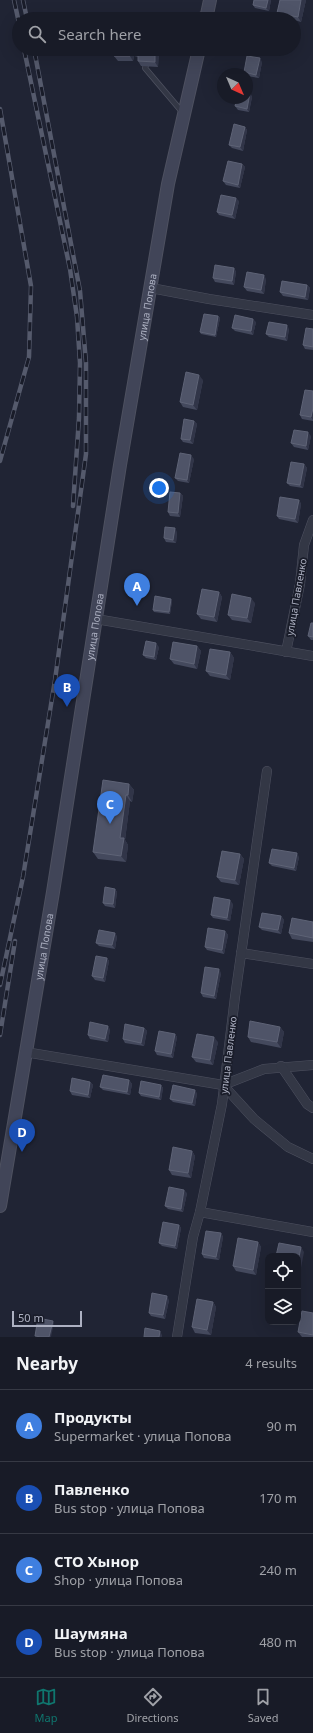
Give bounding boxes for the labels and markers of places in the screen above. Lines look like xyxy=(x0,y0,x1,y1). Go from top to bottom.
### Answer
pin: A xyxy=(124,573,150,606)
pin: B xyxy=(54,674,80,707)
pin: C xyxy=(97,791,123,824)
pin: D xyxy=(9,1119,35,1152)

